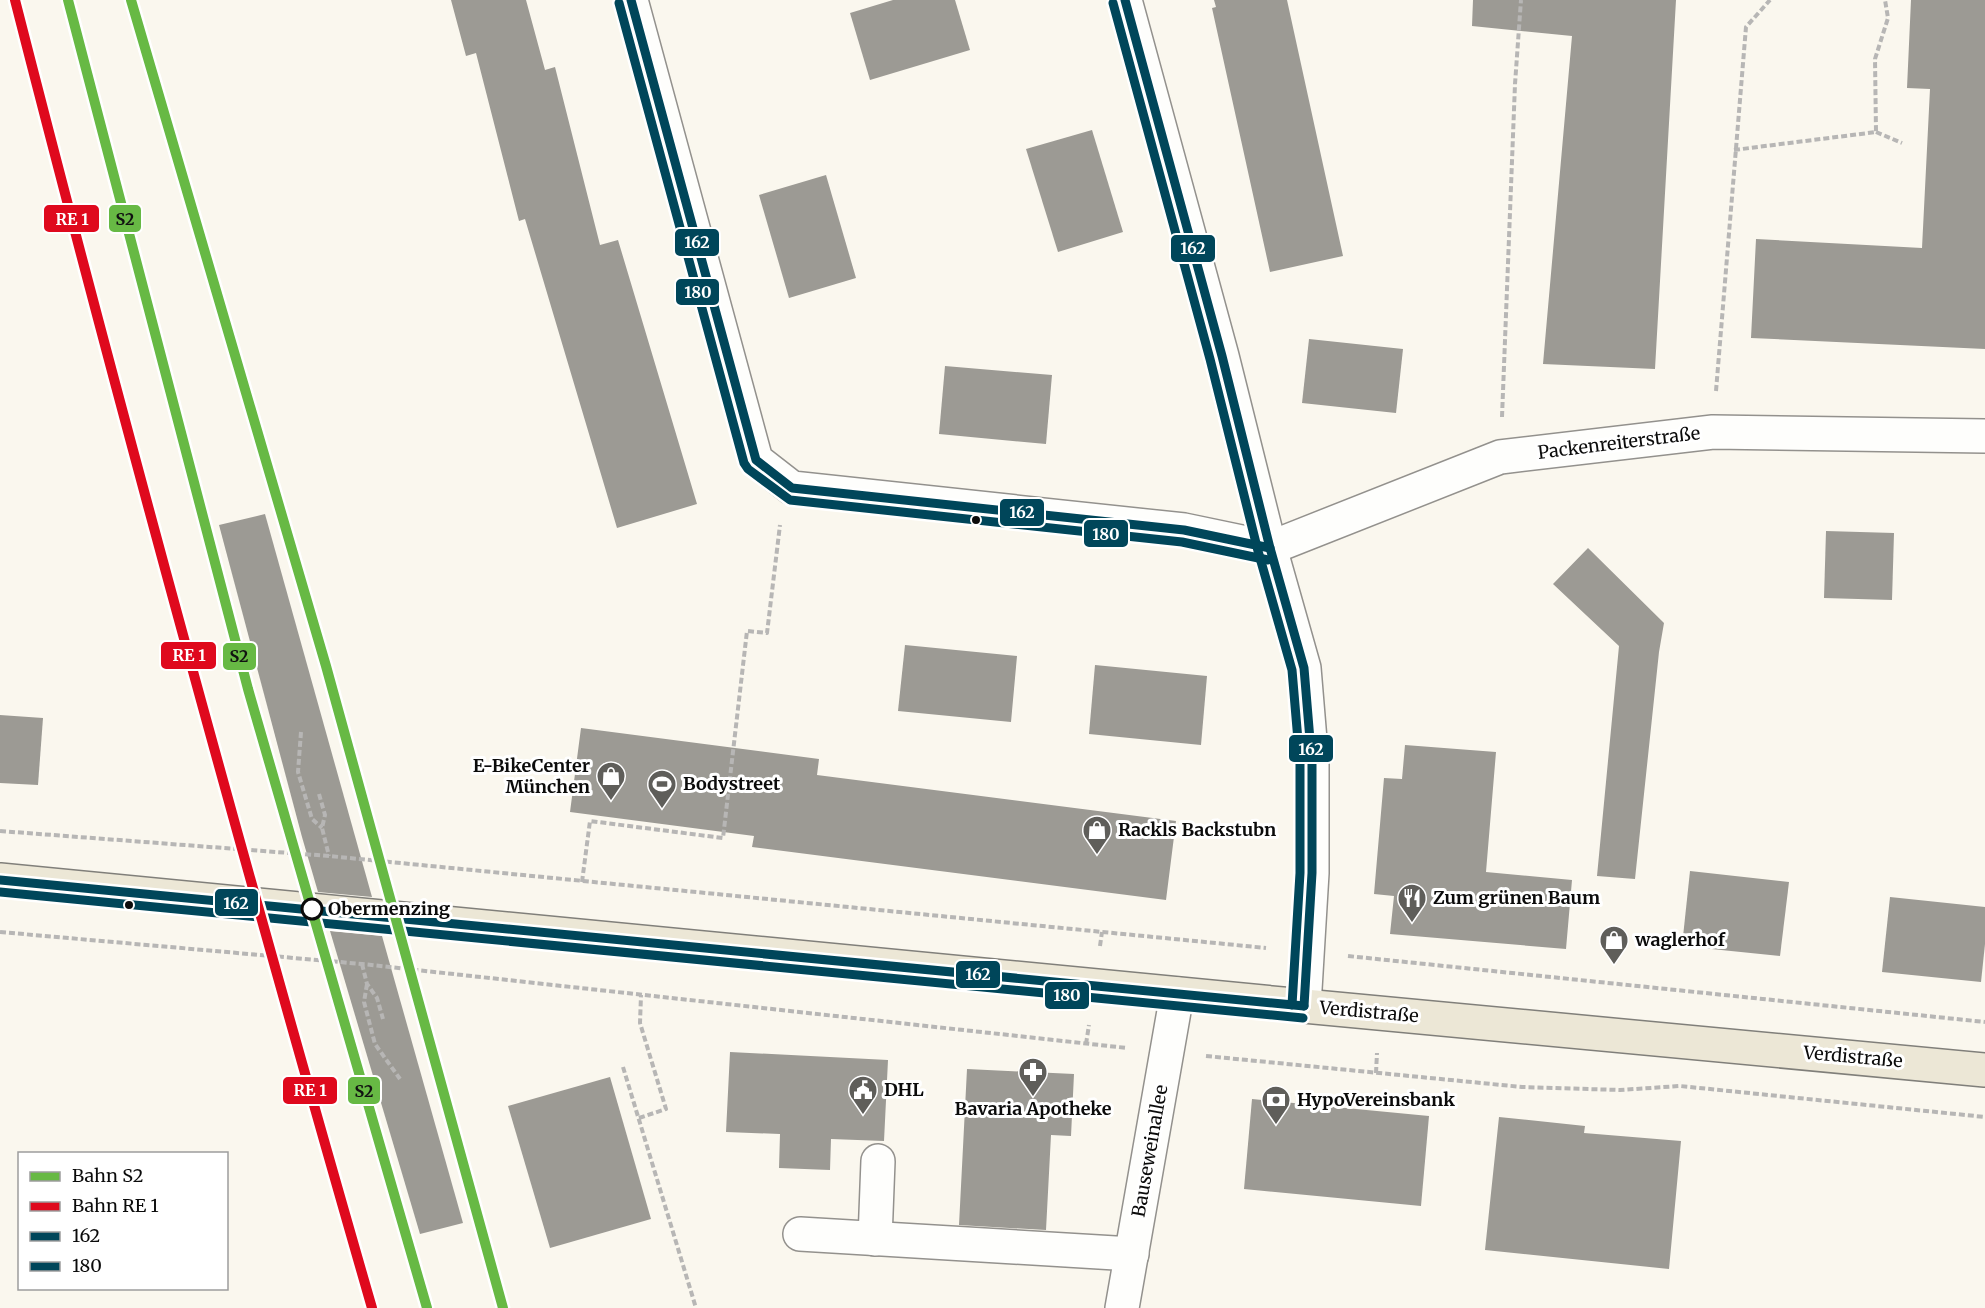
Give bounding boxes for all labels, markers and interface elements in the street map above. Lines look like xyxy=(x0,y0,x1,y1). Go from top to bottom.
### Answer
line badge: RE 1 xyxy=(43,204,100,233)
line badge: S2 xyxy=(108,204,142,233)
text: RE 1 xyxy=(55,209,89,229)
text: S2 xyxy=(115,209,135,229)
line badge: 162 xyxy=(674,228,720,257)
text: 162 xyxy=(684,232,710,252)
line badge: 162 xyxy=(1170,234,1216,263)
text: 162 xyxy=(1180,238,1206,258)
line badge: 180 xyxy=(675,278,720,306)
text: 180 xyxy=(684,282,712,302)
street label: Packenreiterstraße xyxy=(1536,421,1702,464)
line badge: 162 xyxy=(999,498,1045,527)
text: 162 xyxy=(1009,502,1035,522)
unlabelled marker xyxy=(970,514,982,526)
line badge: 180 xyxy=(1083,519,1129,548)
text: 180 xyxy=(1092,524,1120,544)
line badge: RE 1 xyxy=(160,641,217,670)
line badge: S2 xyxy=(222,642,257,671)
text: RE 1 xyxy=(172,645,206,665)
text: S2 xyxy=(229,646,249,666)
line badge: 162 xyxy=(1288,734,1334,763)
text: 162 xyxy=(1298,739,1324,759)
place label: E-BikeCenter München xyxy=(473,754,590,798)
shop icon: E-BikeCenter München xyxy=(595,760,627,802)
sports icon: Bodystreet xyxy=(646,768,678,810)
place label: Bodystreet xyxy=(683,772,781,795)
shop icon: Rackls Backstubn xyxy=(1081,814,1113,856)
place label: Rackls Backstubn xyxy=(1118,818,1276,841)
restaurant icon: Zum grünen Baum xyxy=(1396,882,1428,924)
place label: Zum grünen Baum xyxy=(1433,886,1600,909)
line badge: 162 xyxy=(214,888,259,917)
text: 162 xyxy=(223,893,249,913)
place label: Obermenzing xyxy=(328,897,450,920)
marker: Obermenzing xyxy=(301,898,323,920)
unlabelled marker xyxy=(123,899,135,911)
shop icon: waglerhof xyxy=(1598,924,1630,966)
place label: waglerhof xyxy=(1634,928,1726,951)
line badge: 162 xyxy=(955,960,1001,989)
text: 162 xyxy=(965,964,991,984)
line badge: 180 xyxy=(1044,981,1090,1010)
text: 180 xyxy=(1053,985,1081,1005)
street label: Verdistraße xyxy=(1317,996,1420,1027)
street label: Verdistraße xyxy=(1801,1041,1904,1072)
pharmacy icon: Bavaria Apotheke xyxy=(1017,1056,1049,1098)
public building icon: DHL xyxy=(847,1074,879,1116)
line badge: RE 1 xyxy=(282,1076,338,1105)
line badge: S2 xyxy=(347,1076,381,1105)
place label: DHL xyxy=(884,1078,924,1101)
text: RE 1 xyxy=(293,1080,327,1100)
text: S2 xyxy=(354,1081,374,1101)
street label: Bauseweinallee xyxy=(1127,1083,1172,1219)
bank icon: HypoVereinsbank xyxy=(1260,1084,1292,1126)
place label: HypoVereinsbank xyxy=(1297,1088,1455,1111)
place label: Bavaria Apotheke xyxy=(955,1097,1112,1120)
legend xyxy=(18,1152,228,1290)
text: Bahn S2 xyxy=(72,1164,143,1187)
text: Bahn RE 1 xyxy=(72,1194,159,1217)
text: 162 xyxy=(72,1224,100,1247)
text: 180 xyxy=(72,1254,102,1277)

